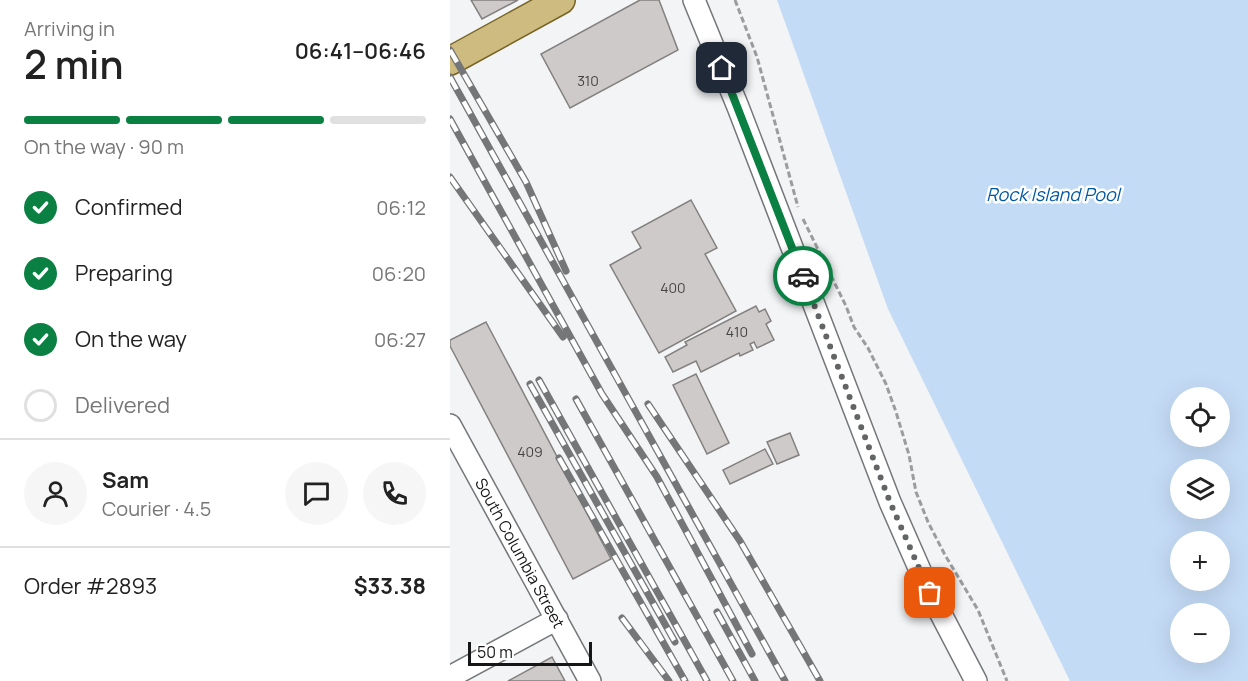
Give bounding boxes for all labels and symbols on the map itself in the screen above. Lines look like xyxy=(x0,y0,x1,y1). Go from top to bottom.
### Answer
pin xyxy=(696,42,747,93)
house number: 310 xyxy=(577,71,599,90)
water label: Rock Island Pool xyxy=(986,182,1123,206)
courier xyxy=(773,246,833,306)
house number: 400 xyxy=(660,278,686,297)
house number: 410 xyxy=(726,322,748,341)
house number: 409 xyxy=(517,442,543,461)
street label: South Columbia Street xyxy=(470,474,570,632)
pin xyxy=(904,567,955,618)
scale bar xyxy=(468,639,592,666)

